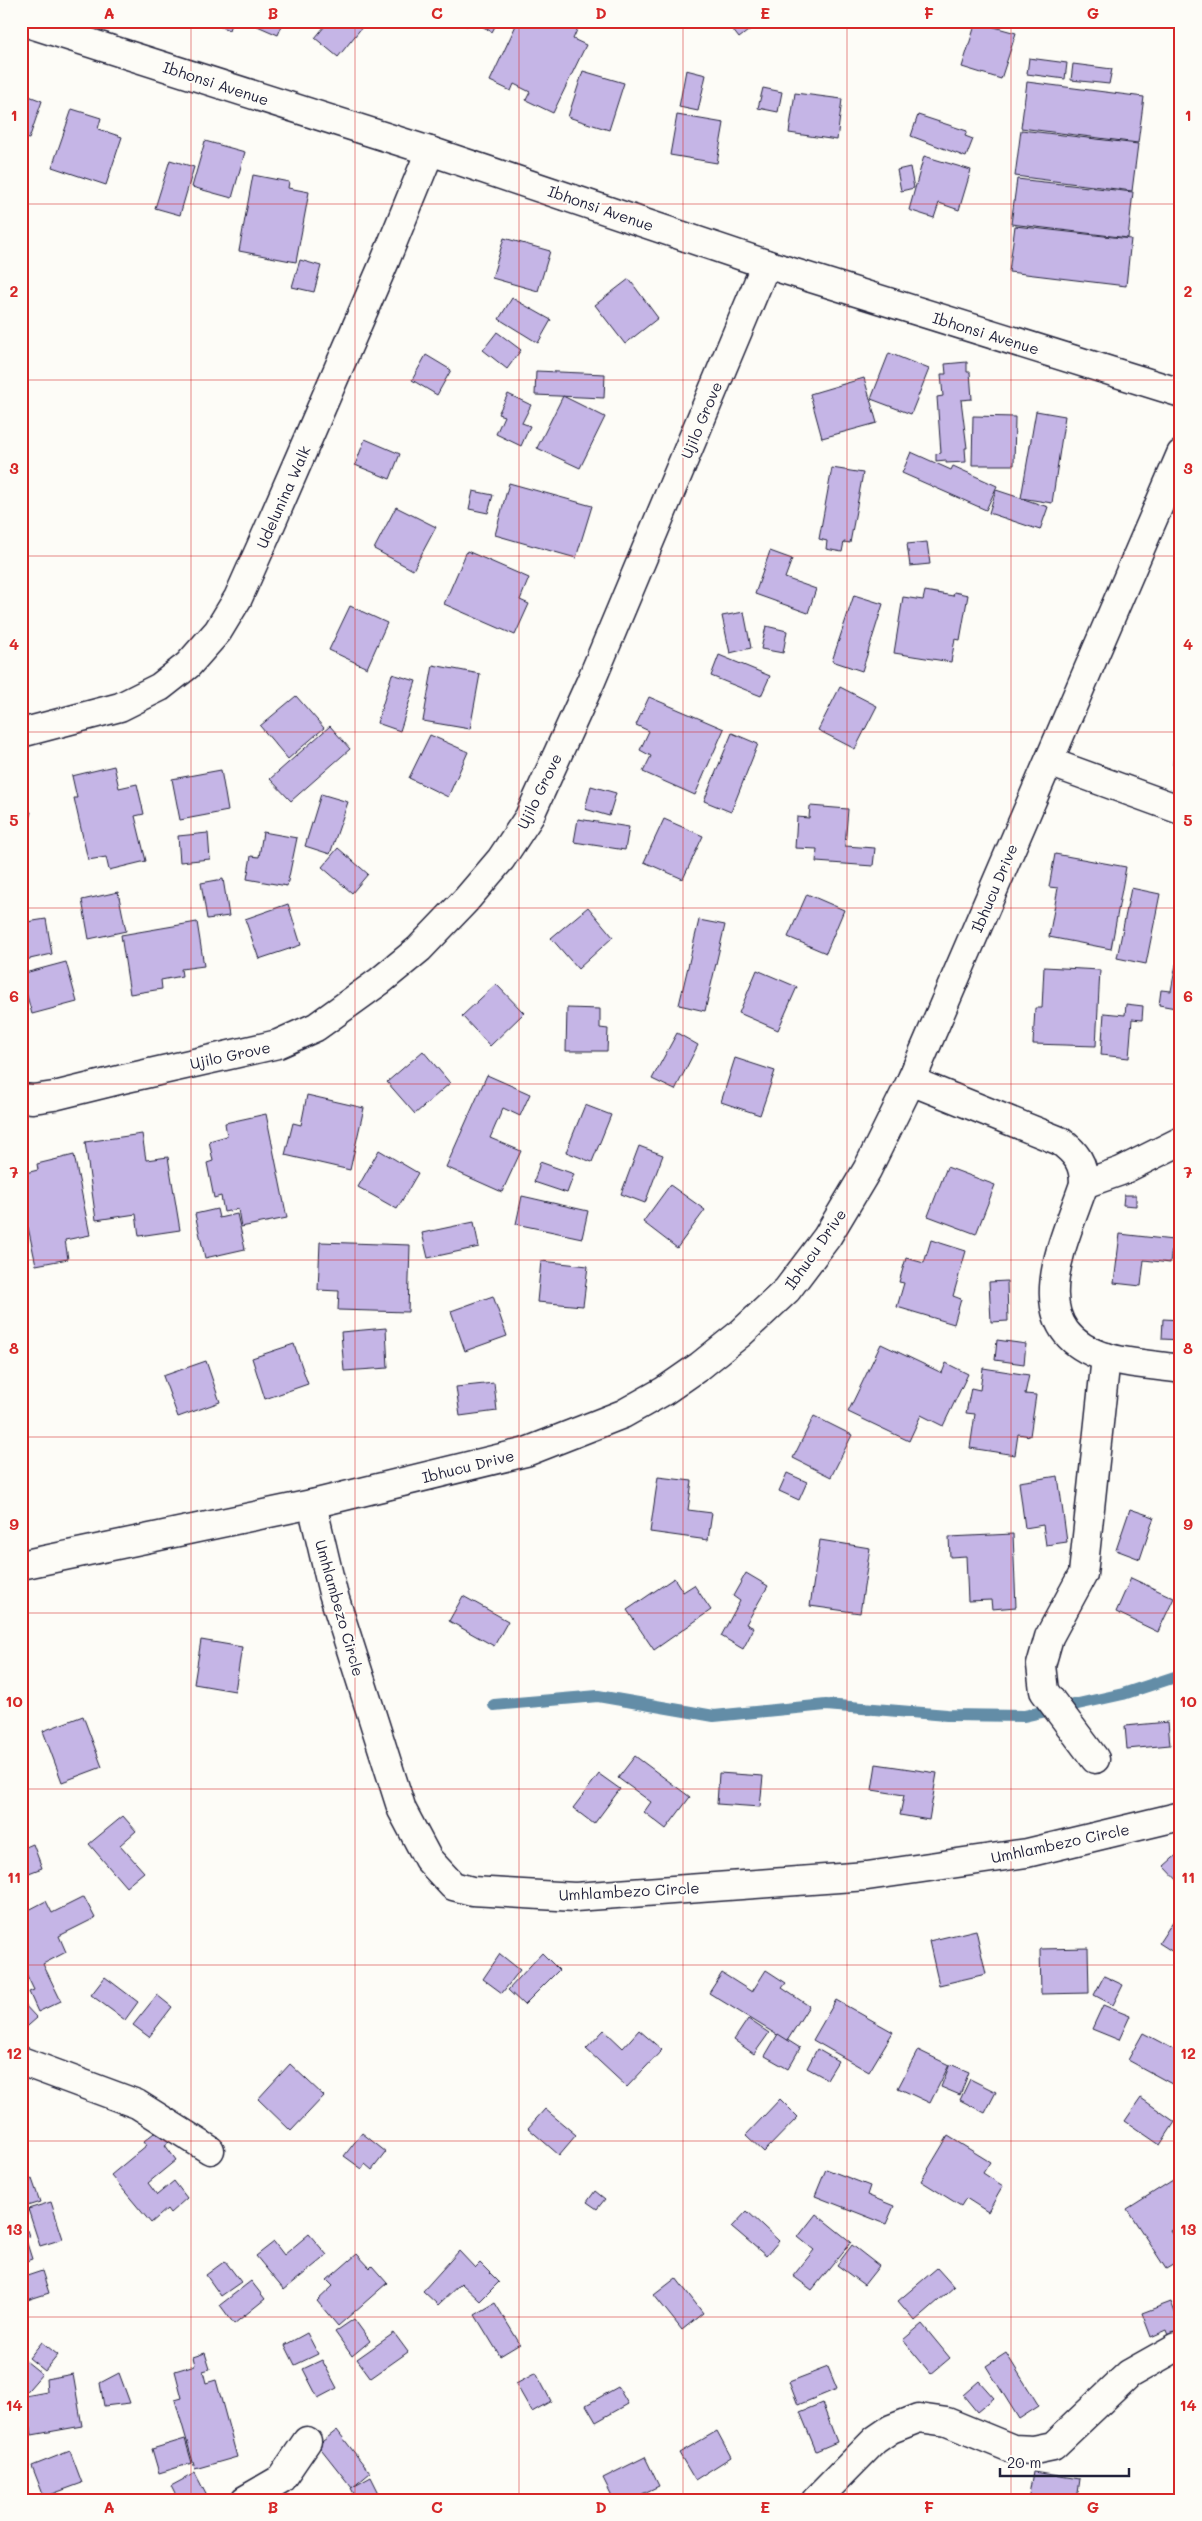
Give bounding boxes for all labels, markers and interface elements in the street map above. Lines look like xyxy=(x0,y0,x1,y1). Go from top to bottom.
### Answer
text: A xyxy=(103,2,115,23)
text: B xyxy=(268,2,278,23)
text: C xyxy=(431,2,443,23)
text: D xyxy=(595,2,607,23)
text: E xyxy=(760,2,770,23)
text: F xyxy=(924,2,934,23)
text: G xyxy=(1087,2,1099,23)
street label: Ibhonsi Avenue xyxy=(160,56,272,110)
text: 1 xyxy=(10,104,18,125)
text: 1 xyxy=(1184,104,1192,125)
street label: Ibhonsi Avenue xyxy=(546,181,656,235)
text: 2 xyxy=(10,280,19,301)
text: 2 xyxy=(1184,280,1193,301)
street label: Ibhonsi Avenue xyxy=(930,307,1042,359)
street label: Ujilo Grove xyxy=(676,378,726,462)
street label: Udelunina Walk xyxy=(251,442,315,551)
text: 3 xyxy=(9,457,19,478)
text: 3 xyxy=(1183,457,1193,478)
text: 4 xyxy=(9,633,19,654)
text: 4 xyxy=(1183,633,1193,654)
street label: Ujilo Grove xyxy=(512,750,566,832)
text: 5 xyxy=(9,809,19,830)
text: 5 xyxy=(1183,809,1193,830)
street label: Ibhucu Drive xyxy=(966,841,1022,935)
text: 6 xyxy=(9,985,19,1006)
text: 6 xyxy=(1183,985,1193,1006)
street label: Ujilo Grove xyxy=(188,1037,272,1073)
text: 7 xyxy=(10,1161,19,1182)
text: 7 xyxy=(1184,1161,1193,1182)
street label: Ibhucu Drive xyxy=(780,1205,850,1293)
text: 8 xyxy=(9,1337,19,1358)
text: 8 xyxy=(1183,1337,1193,1358)
street label: Ibhucu Drive xyxy=(420,1445,516,1487)
text: 9 xyxy=(9,1513,19,1534)
text: 9 xyxy=(1183,1513,1193,1534)
street label: Umhlambezo Circle xyxy=(311,1537,369,1679)
text: 10 xyxy=(5,1690,23,1711)
text: 10 xyxy=(1179,1690,1197,1711)
street label: Umhlambezo Circle xyxy=(989,1819,1131,1867)
text: 11 xyxy=(7,1866,21,1887)
text: 11 xyxy=(1181,1866,1195,1887)
street label: Umhlambezo Circle xyxy=(558,1877,700,1905)
text: 12 xyxy=(6,2042,22,2063)
text: 12 xyxy=(1180,2042,1196,2063)
text: 13 xyxy=(6,2218,23,2239)
text: 13 xyxy=(1180,2218,1197,2239)
text: 14 xyxy=(5,2394,23,2415)
text: 14 xyxy=(1179,2394,1197,2415)
scale bar xyxy=(1000,2446,1128,2478)
text: 20 m xyxy=(1007,2452,1041,2472)
text: A xyxy=(103,2496,115,2517)
text: B xyxy=(268,2496,278,2517)
text: C xyxy=(431,2496,443,2517)
text: D xyxy=(595,2496,607,2517)
text: E xyxy=(760,2496,770,2517)
text: F xyxy=(924,2496,934,2517)
text: G xyxy=(1087,2496,1099,2517)

